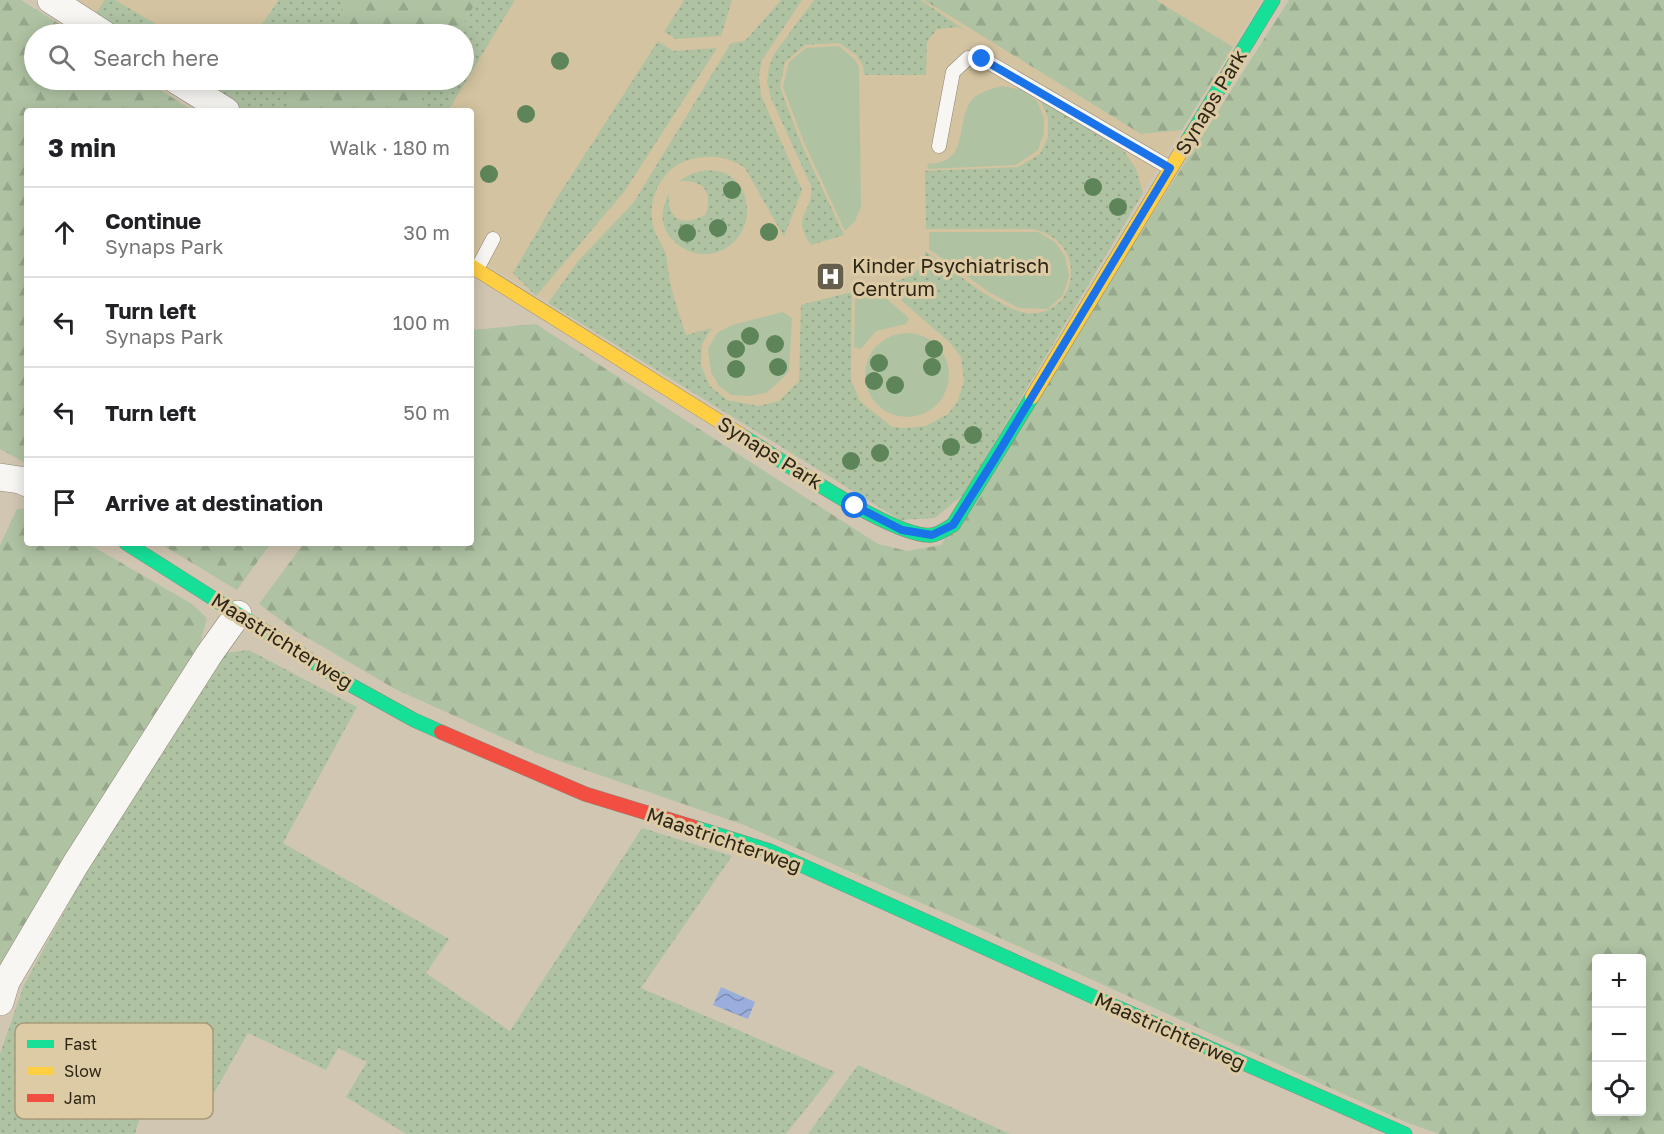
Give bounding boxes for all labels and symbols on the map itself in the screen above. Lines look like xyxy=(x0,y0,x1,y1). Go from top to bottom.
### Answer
street label: Synaps Park xyxy=(1169,44,1251,158)
route end xyxy=(968,45,994,71)
place label: Kinder Psychiatrisch Centrum xyxy=(852,253,1049,300)
hospital icon: Kinder Psychiatrisch Centrum xyxy=(815,261,847,293)
street label: Synaps Park xyxy=(714,411,827,494)
route start xyxy=(841,492,867,518)
street label: Maastrichterweg xyxy=(207,587,358,693)
street label: Maastrichterweg xyxy=(644,801,805,877)
street label: Maastrichterweg xyxy=(1091,986,1249,1074)
legend xyxy=(15,1023,213,1119)
text: Fast xyxy=(64,1034,97,1054)
text: Slow xyxy=(64,1061,102,1081)
text: Jam xyxy=(64,1088,96,1108)

